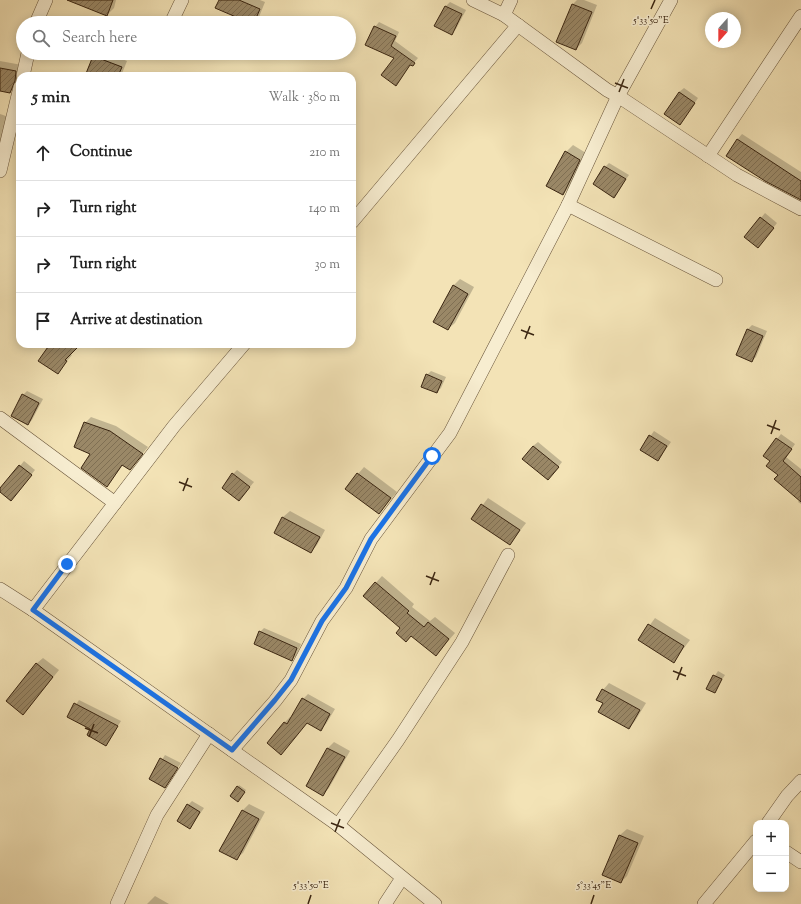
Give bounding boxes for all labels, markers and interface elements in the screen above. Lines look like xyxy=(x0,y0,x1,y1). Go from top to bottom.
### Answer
north arrow xyxy=(705,12,741,48)
text: 5°33'50"E xyxy=(632,13,669,28)
search box xyxy=(16,16,356,60)
icon: search xyxy=(30,27,52,49)
text: Search here xyxy=(62,28,137,49)
text: 5 min xyxy=(32,86,70,110)
text: Walk · 380 m xyxy=(269,89,340,107)
icon: ahead xyxy=(32,142,54,164)
text: Continue xyxy=(70,142,132,163)
text: 210 m xyxy=(309,144,340,162)
icon: right xyxy=(32,198,54,220)
text: Turn right xyxy=(70,198,136,219)
text: 140 m xyxy=(309,200,340,218)
icon: right xyxy=(32,254,54,276)
text: Turn right xyxy=(70,254,136,275)
text: 30 m xyxy=(314,256,340,274)
icon: arrive xyxy=(32,310,54,332)
text: Arrive at destination xyxy=(70,310,203,331)
route start xyxy=(423,447,441,465)
route end xyxy=(58,555,76,573)
map controls xyxy=(753,820,789,892)
button: + xyxy=(753,820,789,856)
button: − xyxy=(753,856,789,892)
text: 5°33'50"E xyxy=(292,878,329,893)
text: 5°33'45"E xyxy=(576,878,611,893)

